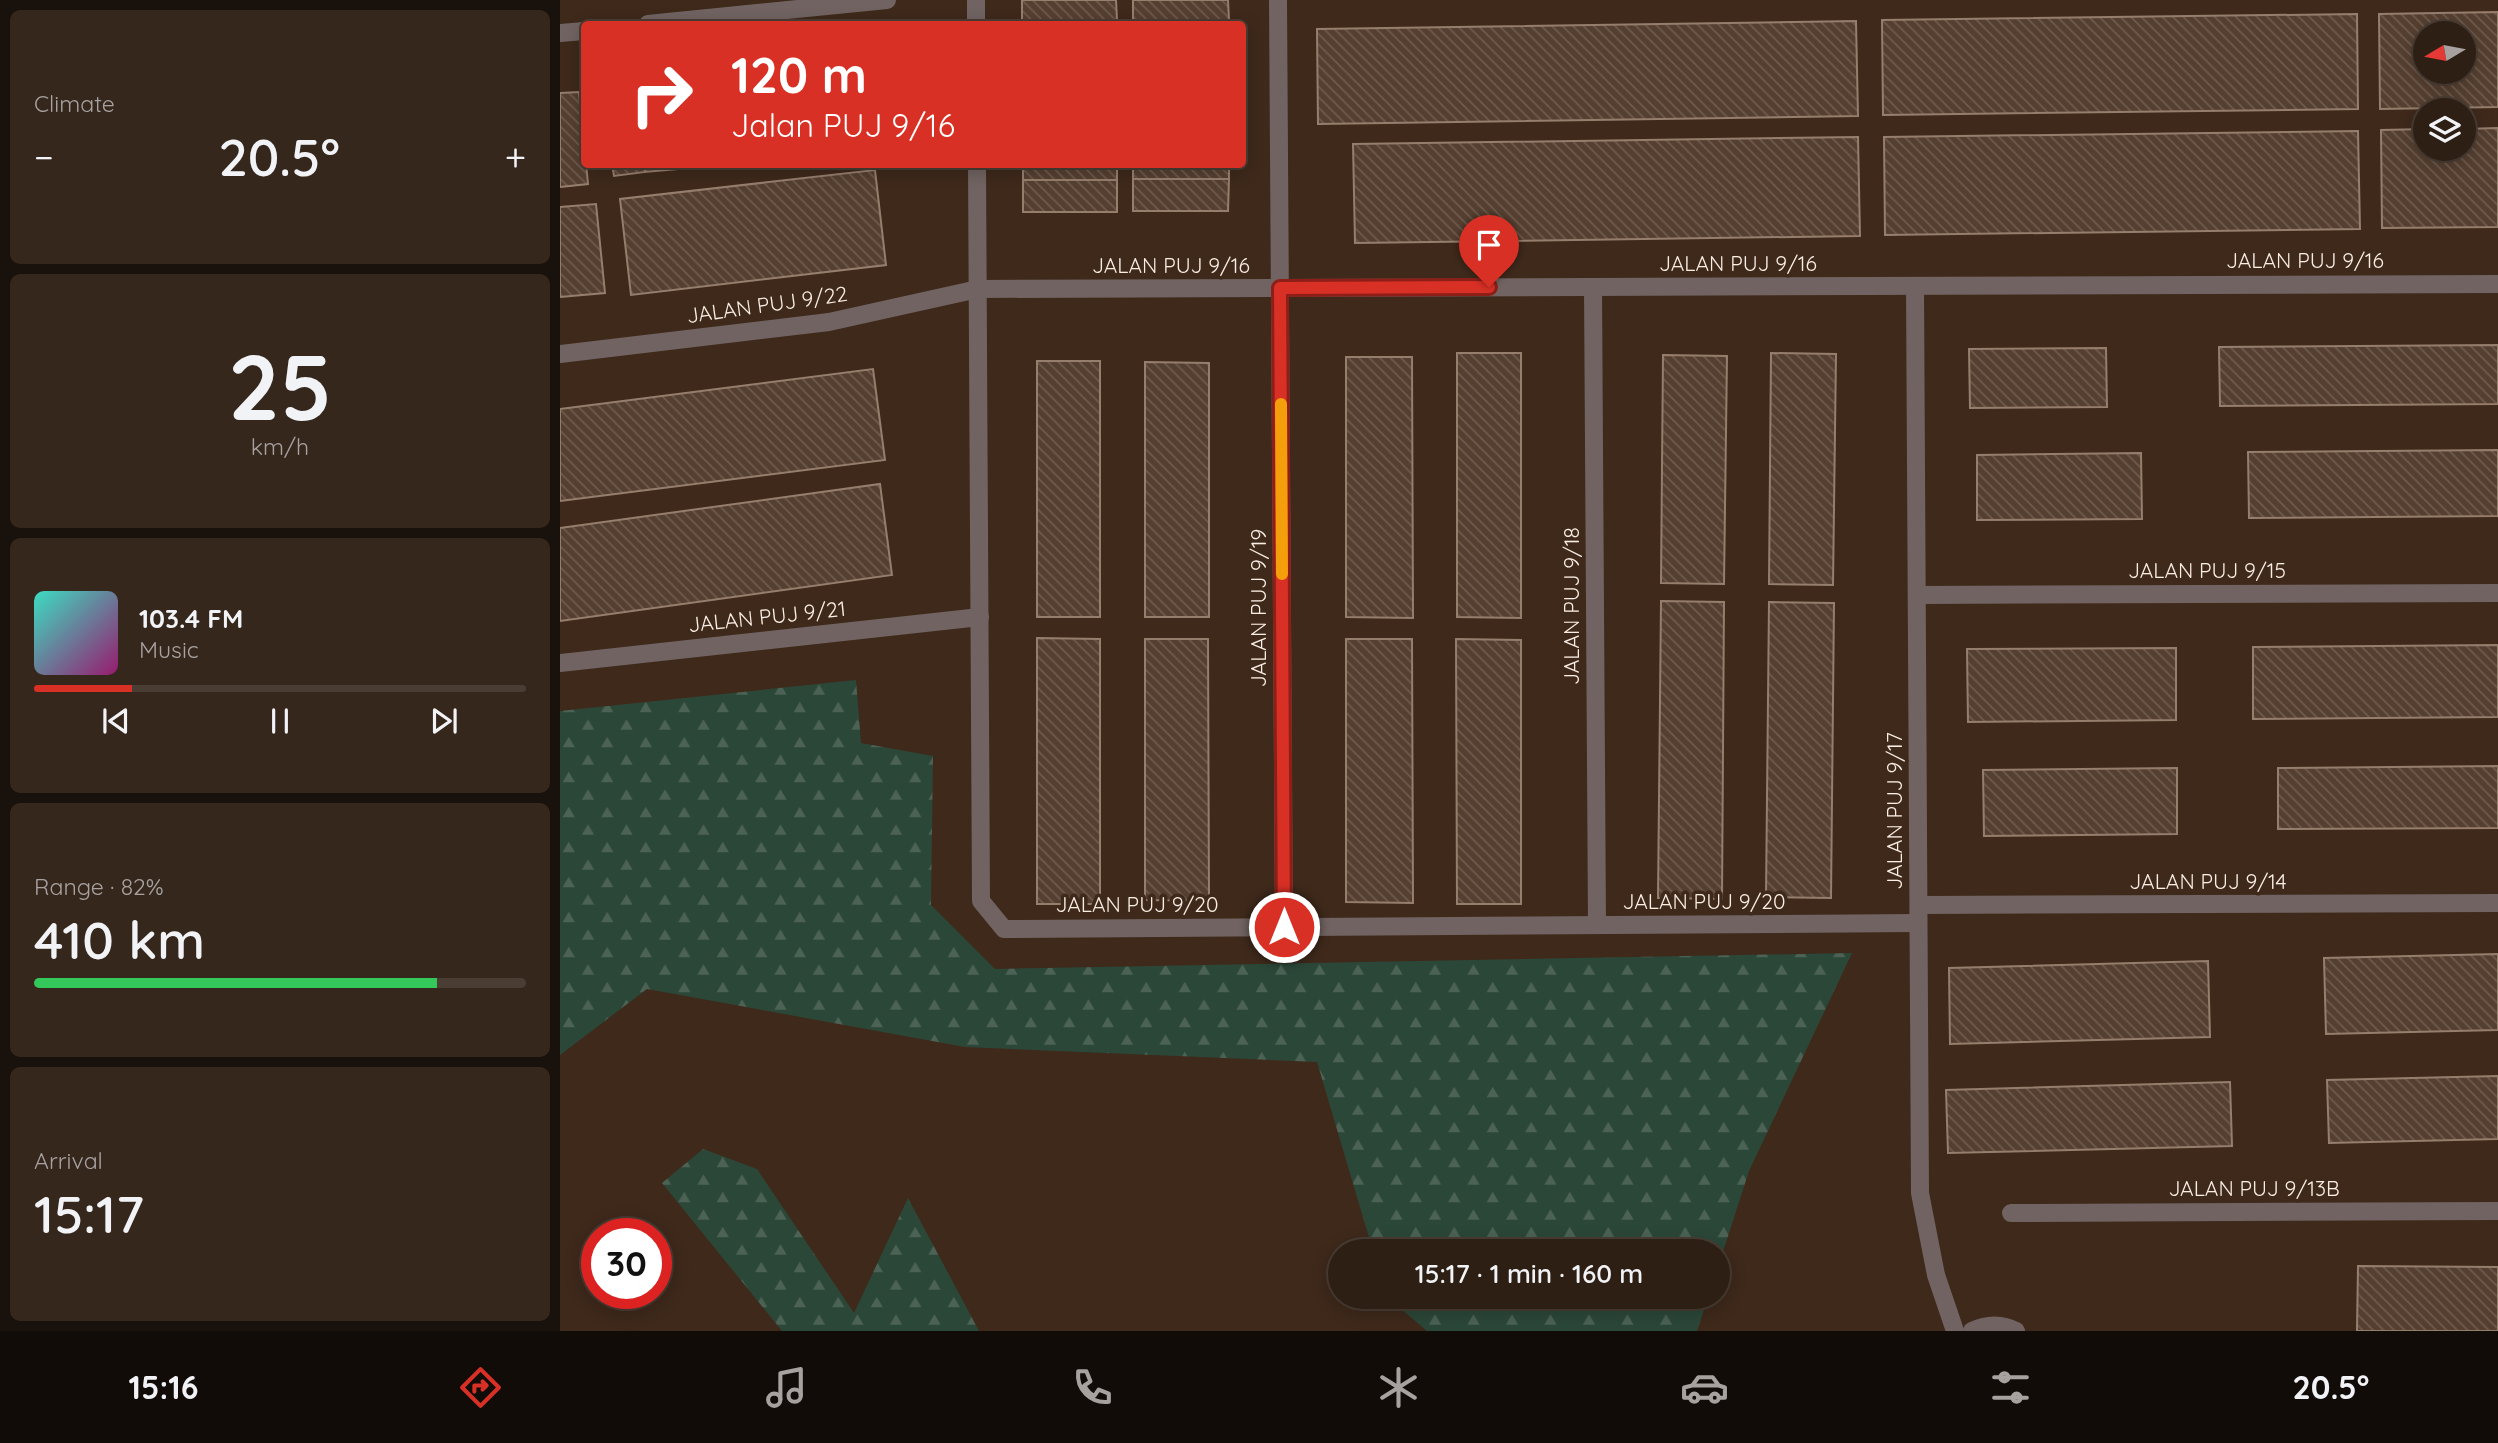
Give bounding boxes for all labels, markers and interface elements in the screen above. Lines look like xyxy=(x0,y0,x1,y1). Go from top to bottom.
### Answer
north arrow xyxy=(2413,21,2476,84)
map controls xyxy=(2413,21,2476,161)
text: 120 m xyxy=(731,44,867,105)
icon: right xyxy=(616,49,707,140)
text: Climate xyxy=(34,89,115,118)
button: layers xyxy=(2413,98,2476,161)
text: Jalan PUJ 9/16 xyxy=(731,105,955,145)
text: 20.5° xyxy=(218,124,340,189)
text: − xyxy=(34,133,54,181)
text: + xyxy=(505,133,526,181)
pin xyxy=(1459,215,1519,287)
icon: arrive xyxy=(1470,226,1508,264)
street label: JALAN PUJ 9/16 xyxy=(2226,247,2384,273)
street label: JALAN PUJ 9/16 xyxy=(1659,250,1817,276)
street label: JALAN PUJ 9/16 xyxy=(1092,252,1250,278)
street label: JALAN PUJ 9/22 xyxy=(685,280,849,328)
text: 25 xyxy=(228,329,332,443)
text: km/h xyxy=(251,432,309,461)
street label: JALAN PUJ 9/18 xyxy=(1558,527,1584,685)
street label: JALAN PUJ 9/19 xyxy=(1245,529,1271,687)
street label: JALAN PUJ 9/15 xyxy=(2128,557,2286,583)
street label: JALAN PUJ 9/21 xyxy=(687,595,847,637)
text: 103.4 FM xyxy=(139,602,243,635)
text: Music xyxy=(139,635,199,664)
icon: previous xyxy=(97,702,135,740)
icon: pause xyxy=(261,702,299,740)
icon: next xyxy=(425,702,463,740)
street label: JALAN PUJ 9/17 xyxy=(1881,732,1907,890)
street label: JALAN PUJ 9/14 xyxy=(2129,868,2287,894)
text: Range · 82% xyxy=(34,872,164,901)
street label: JALAN PUJ 9/20 xyxy=(1623,888,1785,914)
position arrow xyxy=(1247,890,1321,964)
street label: JALAN PUJ 9/20 xyxy=(1056,891,1218,917)
text: 410 km xyxy=(34,907,205,972)
text: Arrival xyxy=(34,1146,103,1175)
street label: JALAN PUJ 9/13B xyxy=(2168,1175,2340,1201)
text: 15:17 xyxy=(34,1181,144,1246)
speed limit sign: 30 xyxy=(581,1218,672,1309)
text: 15:17 · 1 min · 160 m xyxy=(1415,1257,1643,1290)
icon: directions xyxy=(456,1363,505,1412)
icon: music xyxy=(762,1363,811,1412)
icon: phone xyxy=(1068,1363,1117,1412)
icon: climate xyxy=(1374,1363,1423,1412)
icon: car xyxy=(1680,1363,1729,1412)
icon: filters xyxy=(1986,1363,2035,1412)
text: 15:16 xyxy=(129,1367,198,1407)
text: 20.5° xyxy=(2293,1367,2369,1407)

